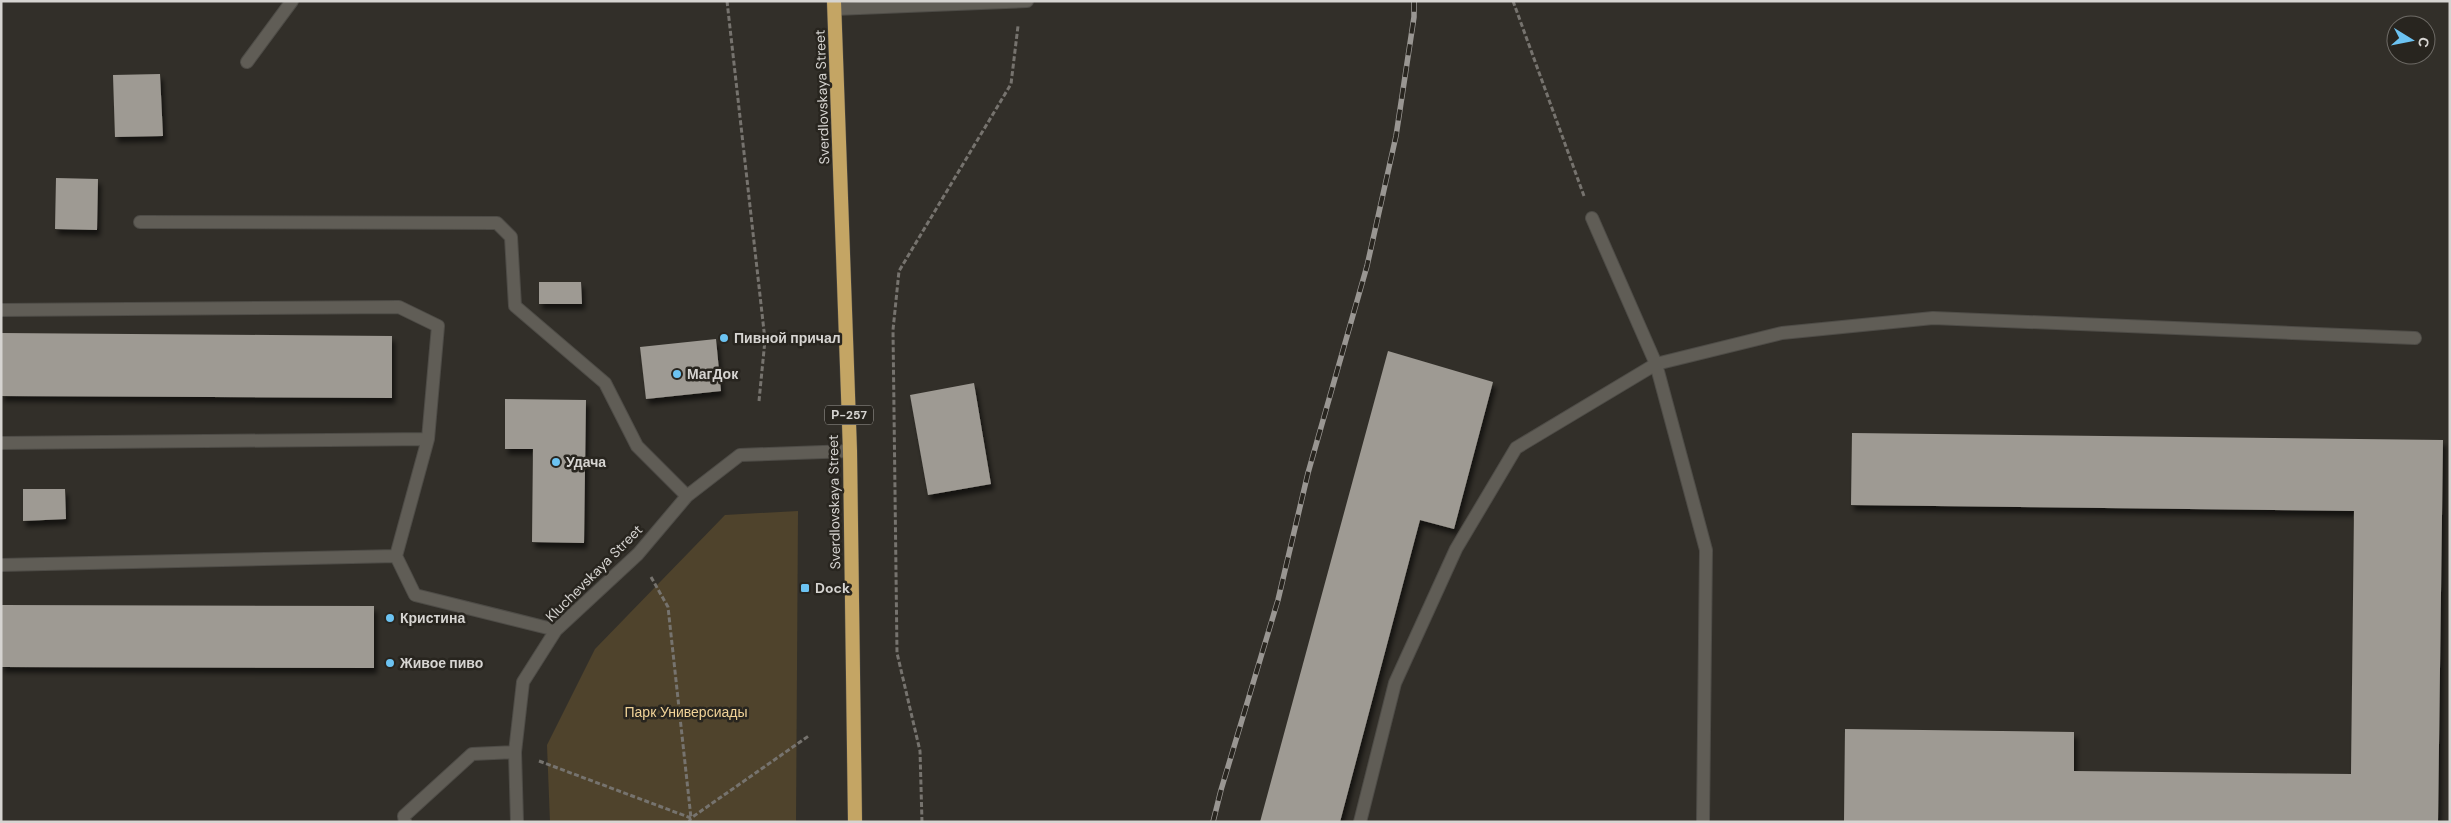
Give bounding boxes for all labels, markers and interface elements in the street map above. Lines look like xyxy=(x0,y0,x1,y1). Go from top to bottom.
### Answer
north arrow xyxy=(2386,15,2436,65)
street label: Sverdlovskaya Street xyxy=(811,29,833,165)
text: С xyxy=(2414,36,2434,49)
place label: Пивной причал xyxy=(734,329,841,347)
marker: Пивной причал xyxy=(718,332,730,344)
place label: МагДок xyxy=(687,365,739,383)
marker: МагДок xyxy=(671,368,683,380)
road number: Р-257 xyxy=(825,406,873,424)
street label: Sverdlovskaya Street xyxy=(824,435,844,569)
place label: Удача xyxy=(566,453,606,471)
marker: Удача xyxy=(550,456,562,468)
street label: Kluchevskaya Street xyxy=(542,521,646,625)
place label: Dock xyxy=(815,579,850,597)
marker: Dock xyxy=(799,582,811,594)
place label: Кристина xyxy=(400,609,465,627)
marker: Кристина xyxy=(384,612,396,624)
place label: Живое пиво xyxy=(399,654,483,672)
marker: Живое пиво xyxy=(384,657,396,669)
park label: Парк Универсиады xyxy=(625,703,748,721)

